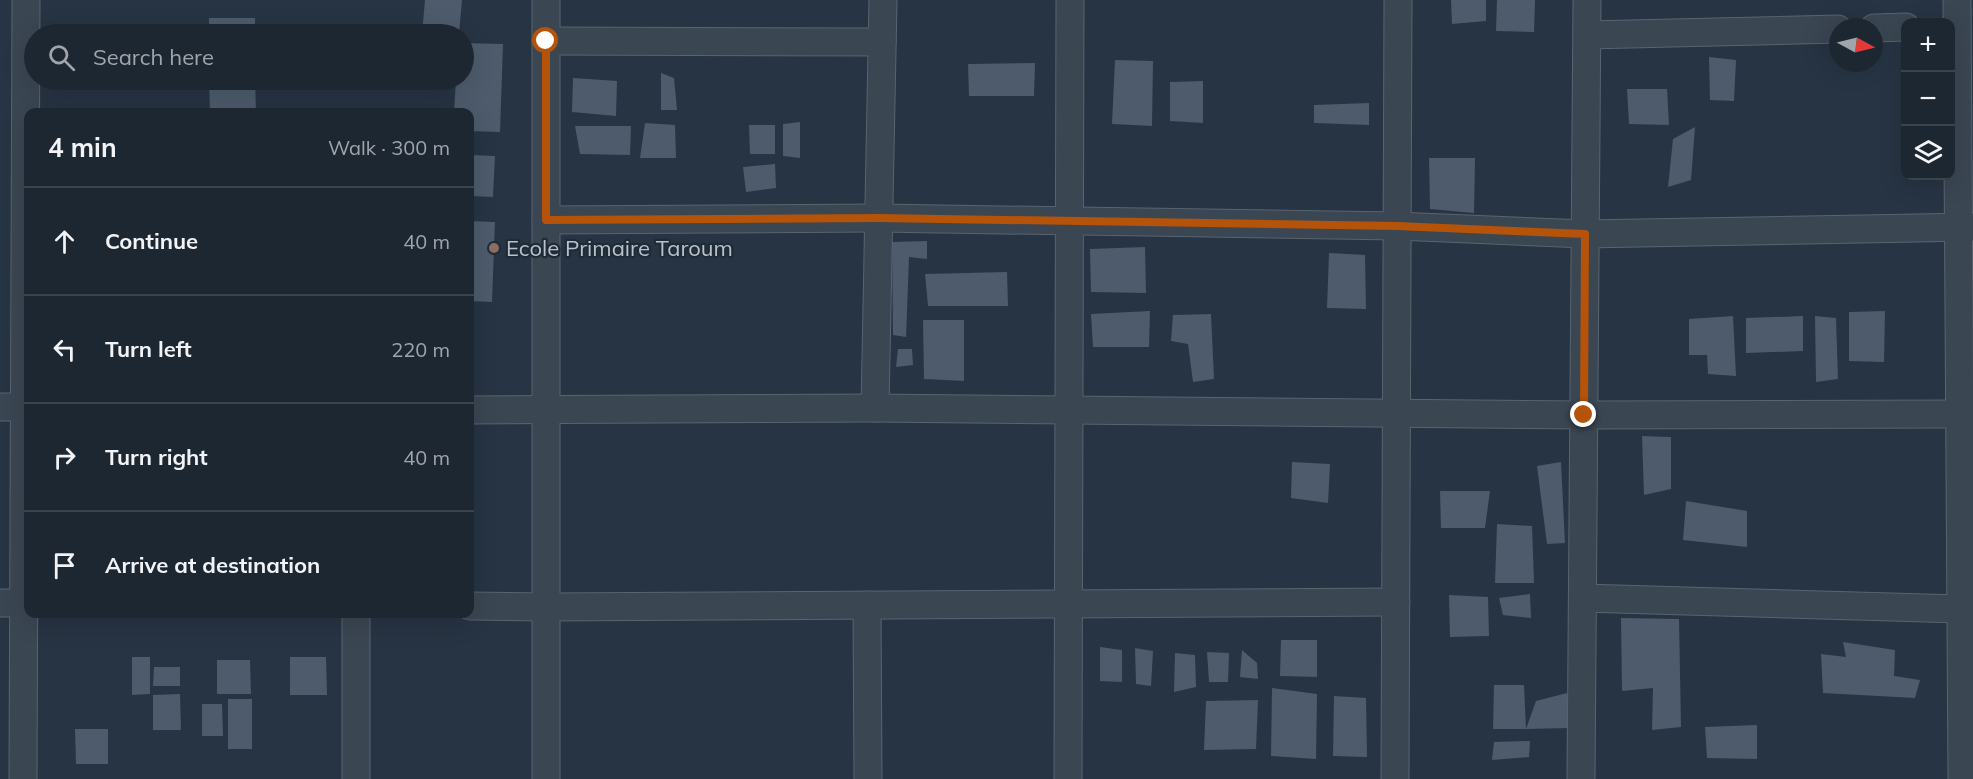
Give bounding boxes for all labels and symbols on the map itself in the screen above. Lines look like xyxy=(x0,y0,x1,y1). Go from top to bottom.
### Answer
north arrow xyxy=(1829,18,1883,72)
route start xyxy=(532,27,558,53)
place label: Ecole Primaire Taroum xyxy=(506,234,733,262)
marker: Ecole Primaire Taroum xyxy=(487,241,501,255)
route end xyxy=(1570,401,1596,427)

